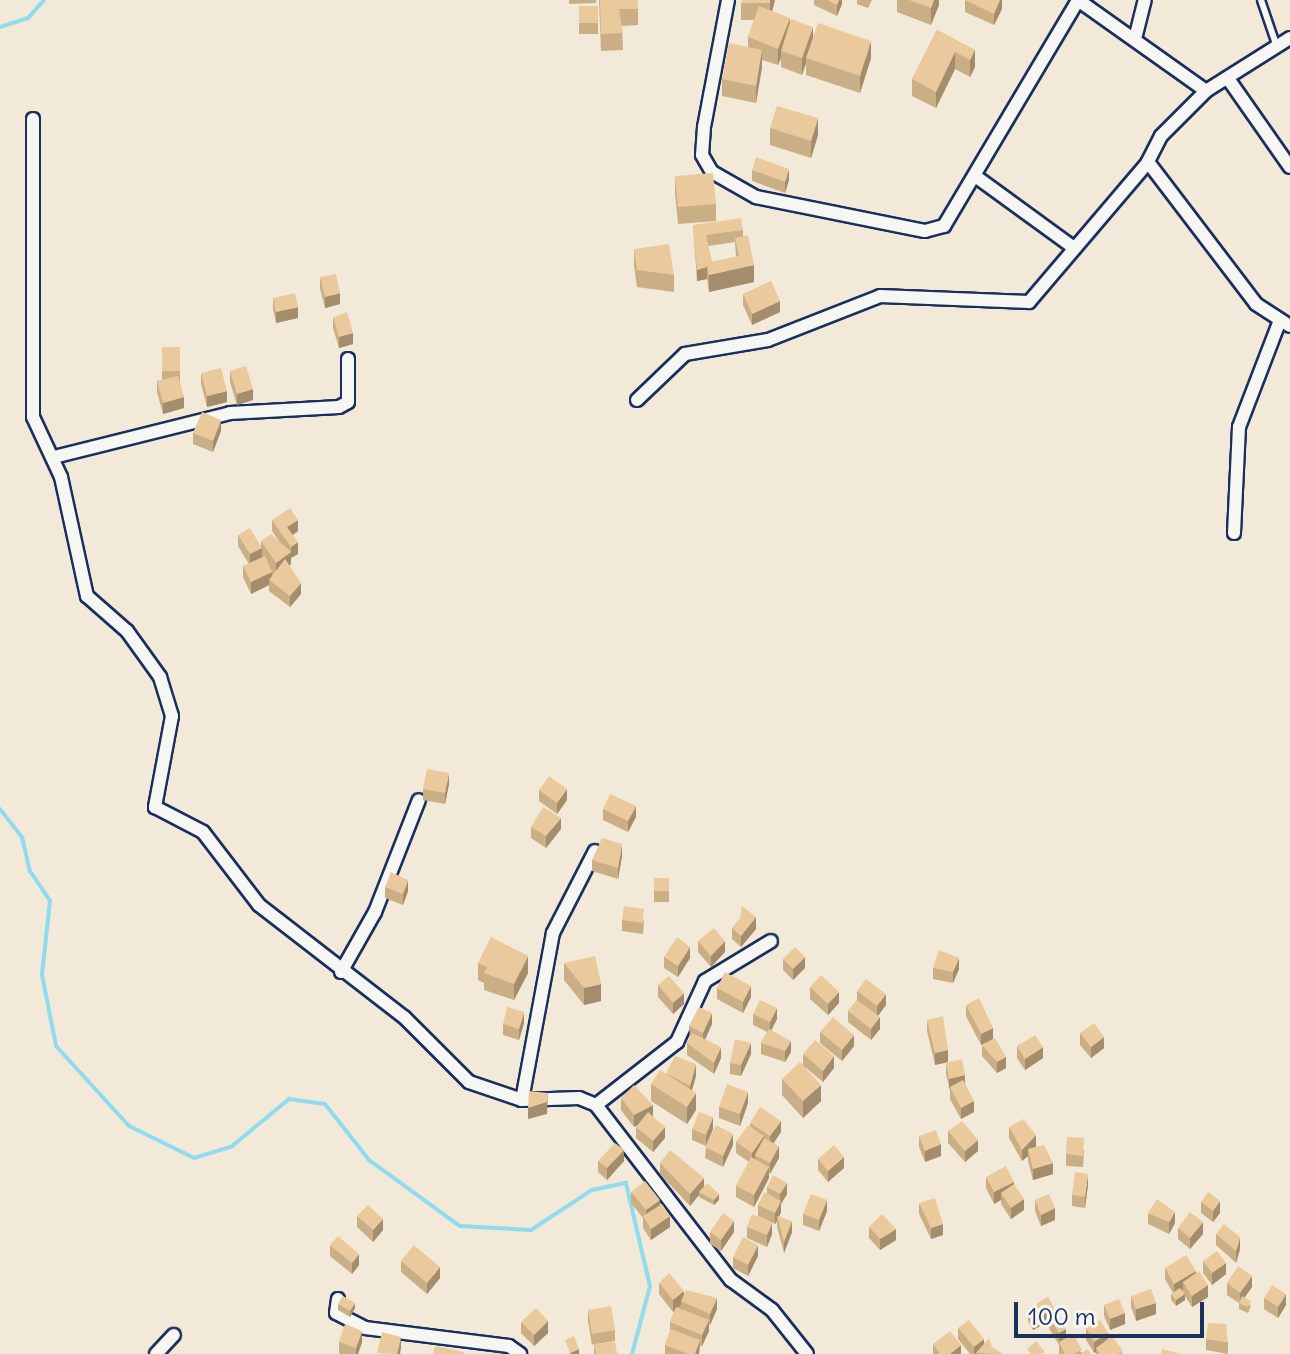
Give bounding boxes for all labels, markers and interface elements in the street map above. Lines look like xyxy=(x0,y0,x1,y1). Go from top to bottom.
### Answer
scale bar xyxy=(1018,1286,1208,1336)
text: 100 m xyxy=(1028,1301,1096,1331)

